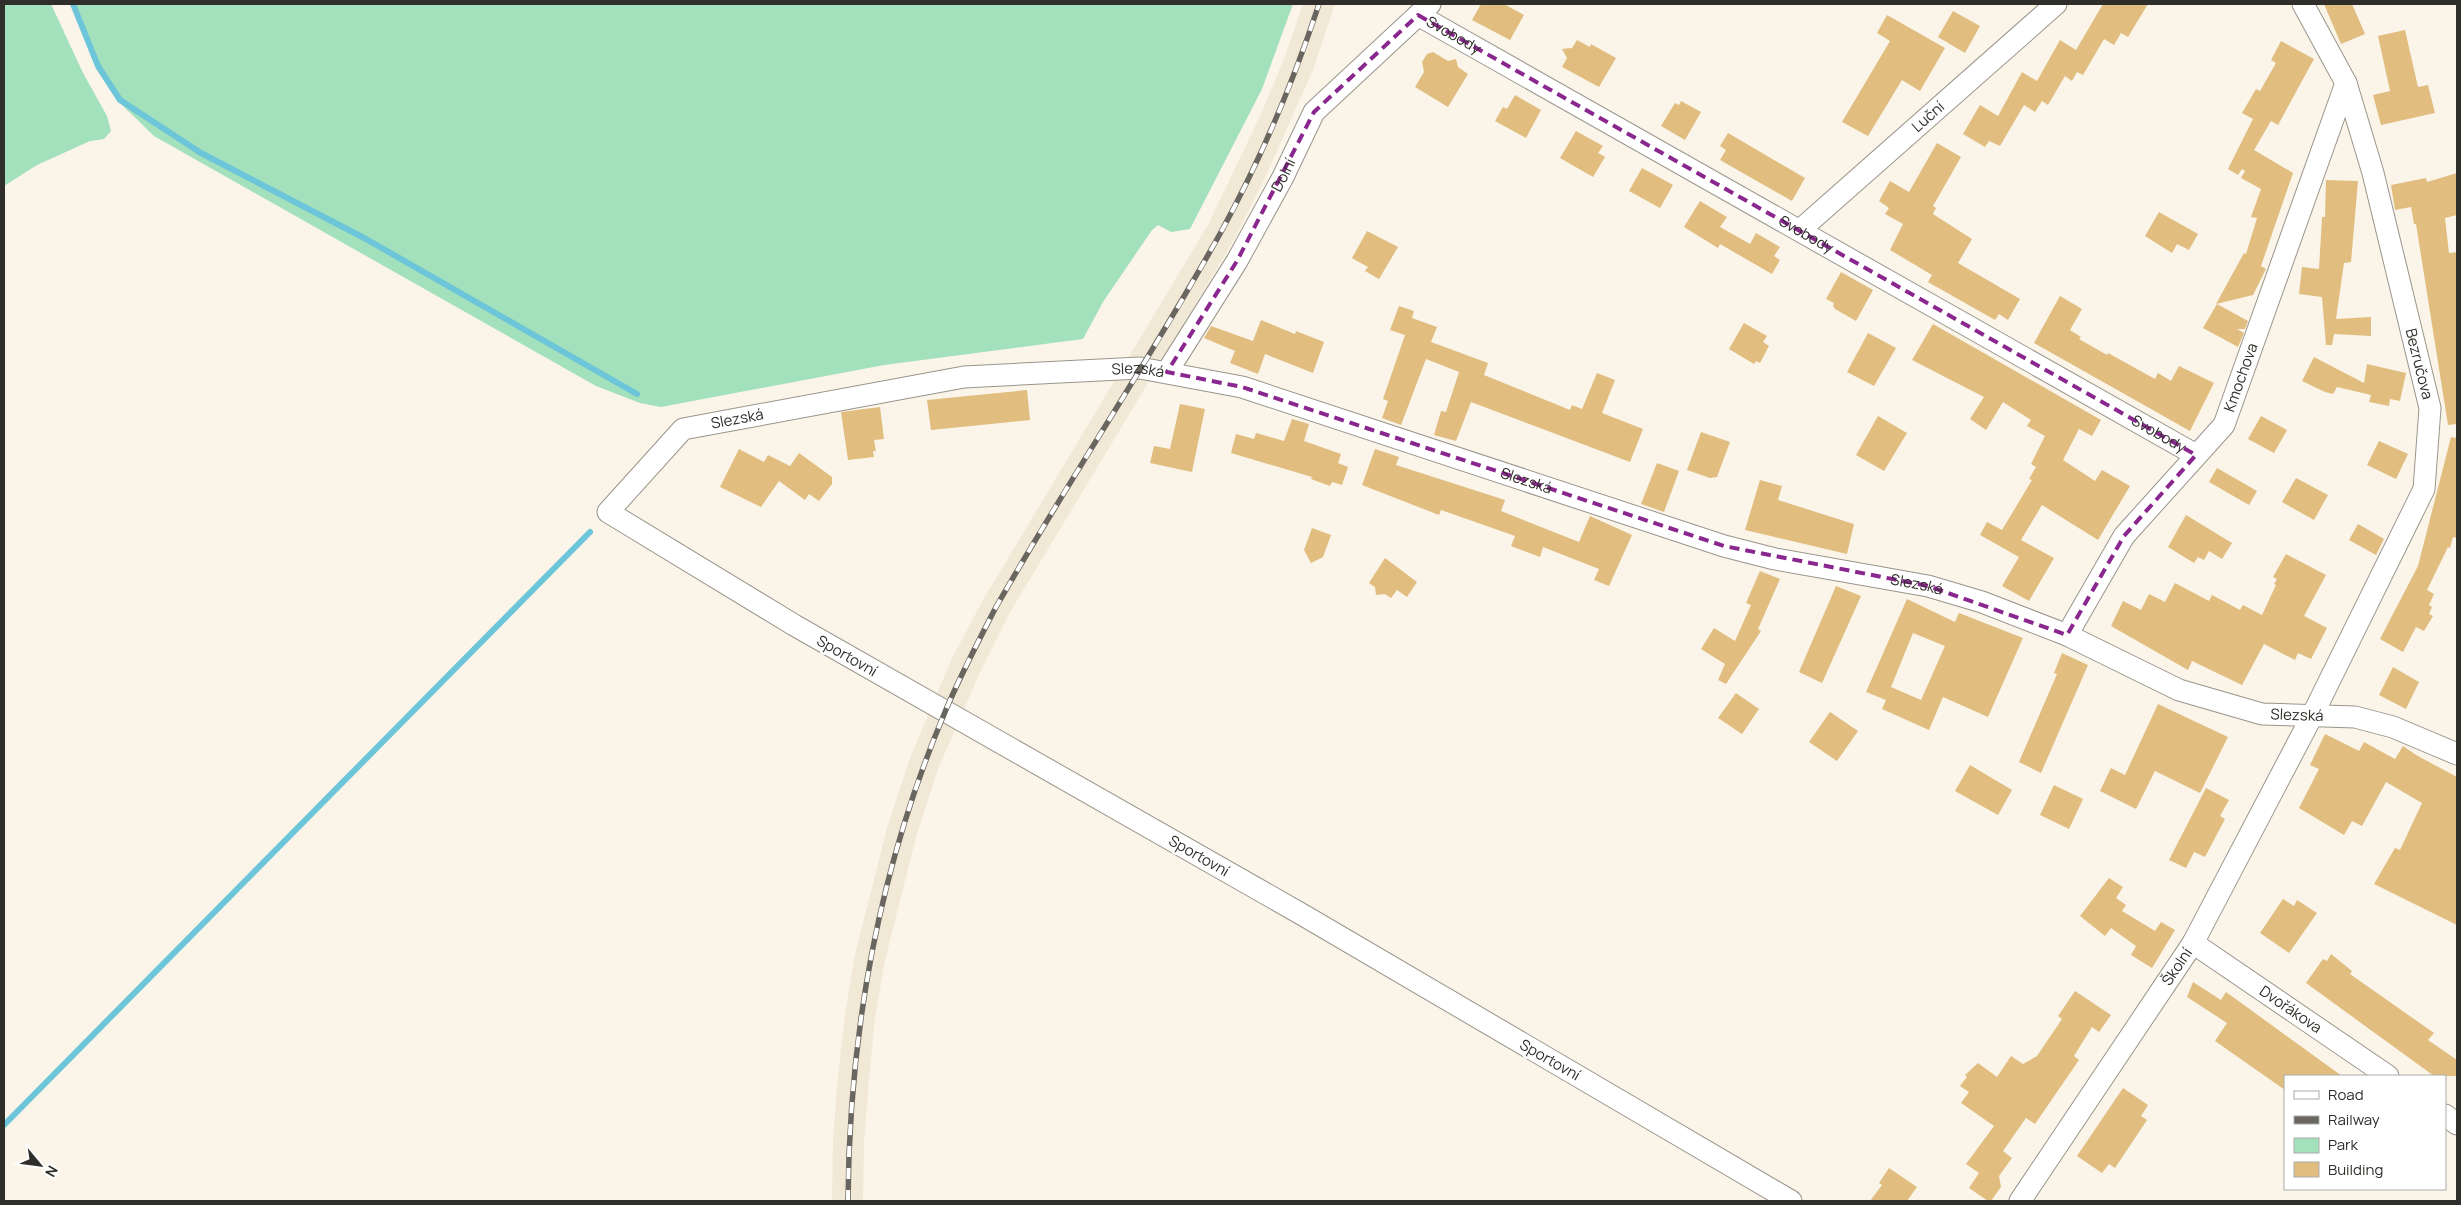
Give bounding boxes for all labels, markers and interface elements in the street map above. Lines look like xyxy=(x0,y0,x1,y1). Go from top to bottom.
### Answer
street label: Svobody xyxy=(1423,11,1485,59)
street label: Luční xyxy=(1907,96,1949,137)
street label: Dolní xyxy=(1266,154,1301,195)
street label: Svobody xyxy=(1775,210,1838,258)
street label: Bezručova xyxy=(2401,326,2438,402)
street label: Kmochova xyxy=(2219,340,2262,415)
street label: Slezská xyxy=(1111,357,1166,382)
street label: Slezská xyxy=(709,403,765,434)
street label: Svobody xyxy=(2128,410,2190,457)
street label: Slezská xyxy=(1498,462,1555,499)
street label: Slezská xyxy=(1889,569,1946,600)
street label: Sportovní xyxy=(813,630,882,682)
street label: Slezská xyxy=(2270,703,2324,726)
street label: Sportovní xyxy=(1165,830,1234,882)
street label: Školní xyxy=(2156,943,2197,990)
street label: Dvořákova xyxy=(2255,980,2326,1038)
street label: Sportovní xyxy=(1516,1034,1585,1086)
legend xyxy=(2284,1075,2446,1190)
text: Road xyxy=(2328,1084,2364,1105)
text: Railway xyxy=(2328,1109,2380,1130)
text: Park xyxy=(2328,1134,2358,1155)
north arrow xyxy=(15,1140,65,1190)
text: Building xyxy=(2328,1159,2383,1180)
text: N xyxy=(41,1163,63,1181)

